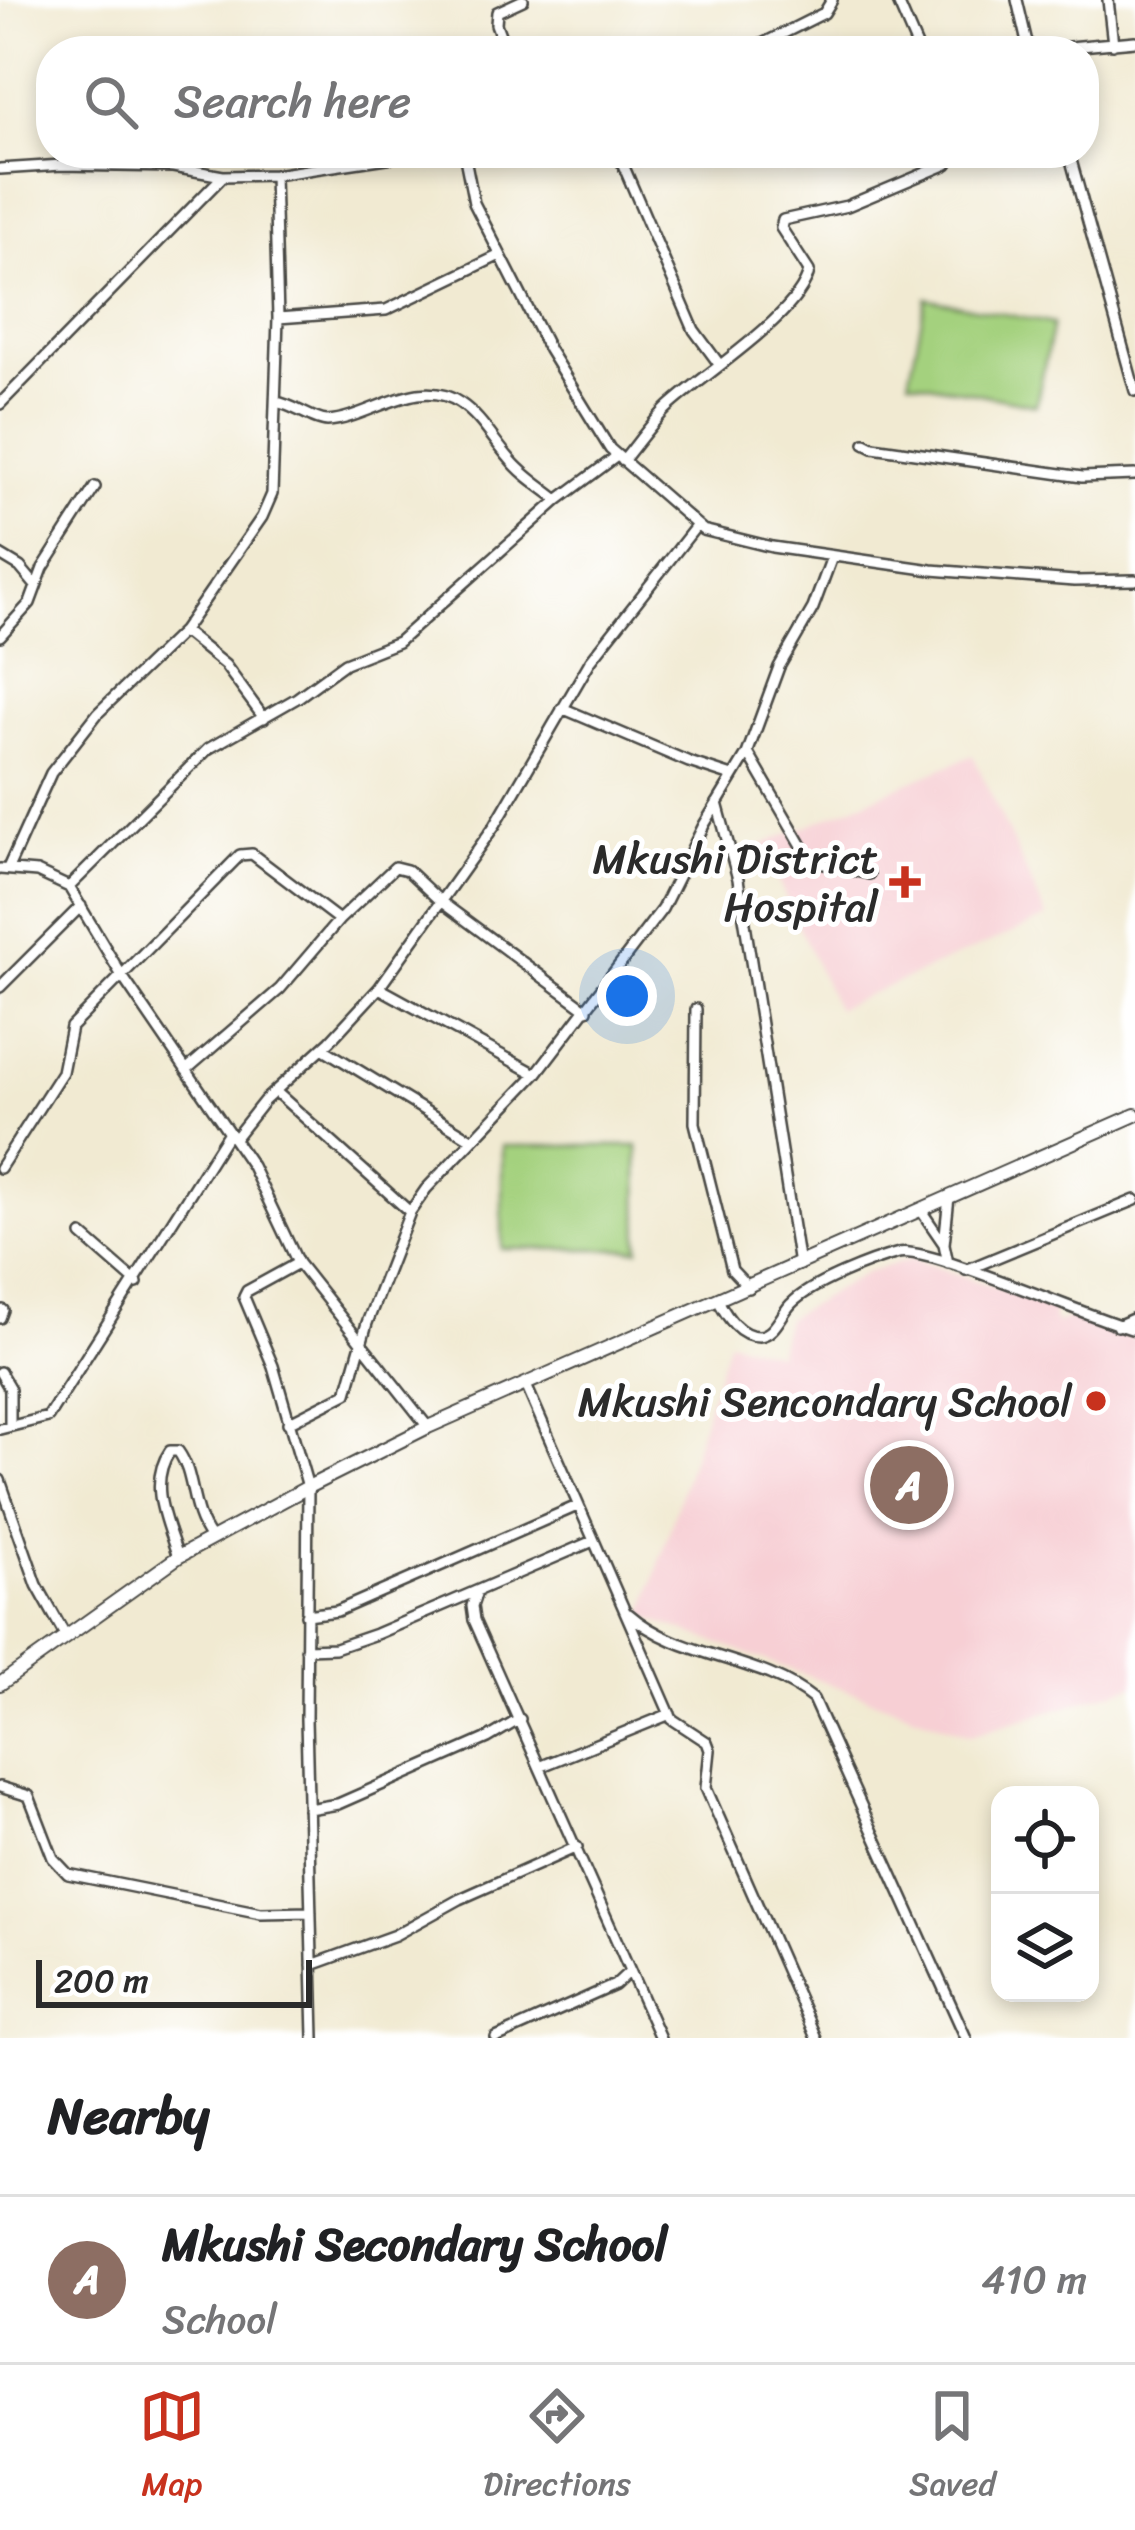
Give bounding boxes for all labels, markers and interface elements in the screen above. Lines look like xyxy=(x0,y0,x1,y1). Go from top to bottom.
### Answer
search box xyxy=(36,36,1099,168)
text: Search here xyxy=(174,62,411,142)
icon: search xyxy=(78,69,144,135)
place label: Mkushi District Hospital xyxy=(593,822,879,944)
marker: Mkushi District Hospital xyxy=(889,866,921,898)
your location xyxy=(597,966,657,1026)
place label: Mkushi Sencondary School xyxy=(578,1365,1073,1439)
marker: Mkushi Sencondary School xyxy=(1083,1388,1109,1414)
pin: A xyxy=(870,1440,948,1530)
map controls xyxy=(991,1786,1099,2002)
button: locate xyxy=(991,1786,1099,1894)
button: layers xyxy=(991,1894,1099,2002)
text: 200 m xyxy=(54,1952,149,2010)
scale bar xyxy=(36,1954,312,2007)
text: Nearby xyxy=(48,2071,209,2161)
text: Mkushi Secondary School xyxy=(162,2205,667,2285)
text: A xyxy=(74,2245,100,2314)
text: 410 m xyxy=(981,2245,1087,2314)
text: School xyxy=(162,2285,277,2354)
tab: Map xyxy=(139,2383,205,2513)
tab: Directions xyxy=(483,2383,631,2513)
tab: Saved xyxy=(909,2383,996,2513)

